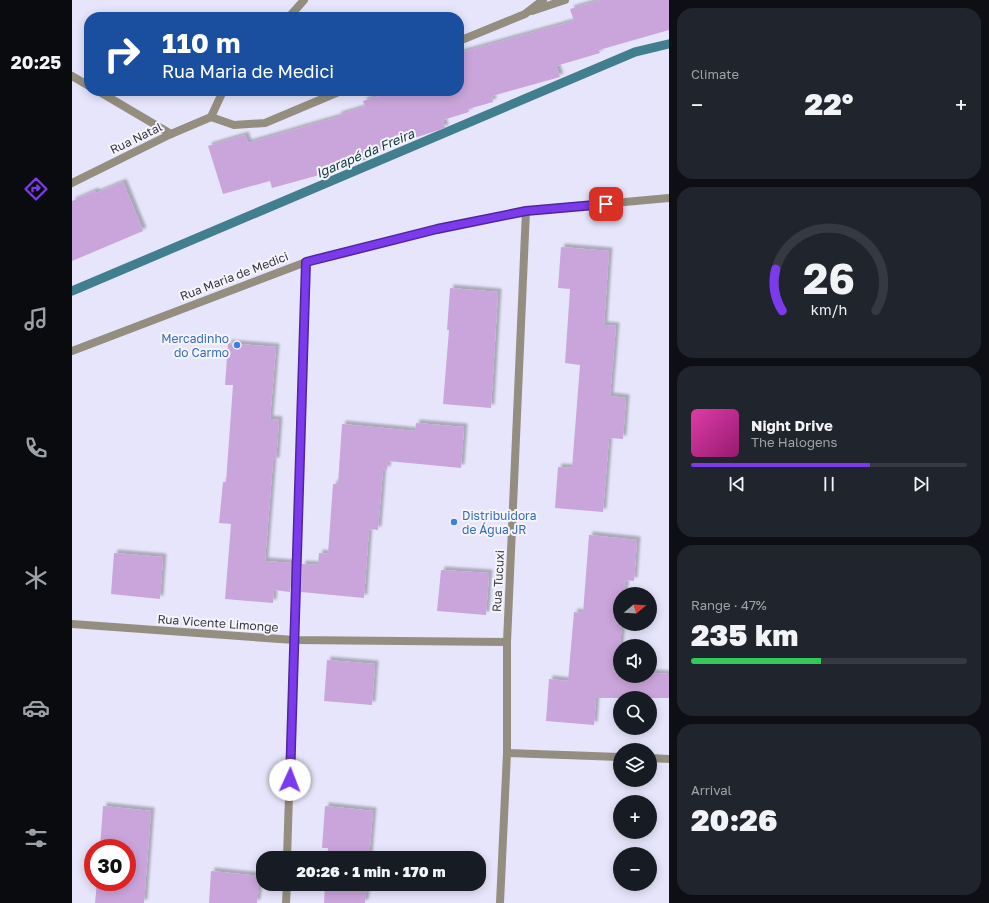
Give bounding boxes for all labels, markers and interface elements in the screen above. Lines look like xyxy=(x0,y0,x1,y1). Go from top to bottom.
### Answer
text: 110 m xyxy=(162,26,241,59)
icon: right xyxy=(96,28,148,80)
text: 20:25 xyxy=(11,51,61,73)
text: Rua Maria de Medici xyxy=(162,60,334,82)
text: Climate xyxy=(691,66,739,82)
text: 22° xyxy=(805,86,853,122)
text: − xyxy=(691,91,703,118)
text: + xyxy=(955,91,967,118)
street label: Rua Natal xyxy=(107,119,165,157)
water label: Igarapé da Freira xyxy=(314,125,417,181)
icon: directions xyxy=(22,175,50,203)
pin xyxy=(589,187,623,221)
icon: arrive xyxy=(595,193,617,215)
street label: Rua Maria de Medici xyxy=(178,248,290,304)
text: 26 xyxy=(803,252,855,302)
text: km/h xyxy=(811,300,847,317)
icon: music xyxy=(22,305,50,333)
place label: Mercadinho do Carmo xyxy=(161,331,229,360)
marker: Mercadinho do Carmo xyxy=(232,340,242,350)
text: Night Drive xyxy=(751,416,833,434)
icon: phone xyxy=(22,434,50,462)
text: The Halogens xyxy=(751,434,837,450)
icon: previous xyxy=(726,473,748,495)
icon: pause xyxy=(818,473,840,495)
icon: next xyxy=(910,473,932,495)
place label: Distribuidora de Água JR xyxy=(462,508,536,537)
marker: Distribuidora de Água JR xyxy=(449,517,459,527)
street label: Rua Tucuxi xyxy=(489,550,507,612)
icon: climate xyxy=(22,564,50,592)
north arrow xyxy=(613,587,657,631)
map controls xyxy=(613,587,657,891)
text: Range · 47% xyxy=(691,597,767,613)
street label: Rua Vicente Limonge xyxy=(157,611,279,635)
text: 235 km xyxy=(691,617,798,653)
button: sound xyxy=(613,639,657,683)
button: search xyxy=(613,691,657,735)
icon: car xyxy=(22,694,50,722)
button: layers xyxy=(613,743,657,787)
position arrow xyxy=(269,759,311,801)
text: Arrival xyxy=(691,782,732,798)
button: + xyxy=(613,795,657,839)
text: 20:26 xyxy=(691,802,777,838)
icon: filters xyxy=(22,824,50,852)
speed limit sign: 30 xyxy=(84,839,136,891)
button: − xyxy=(613,847,657,891)
text: 20:26 · 1 min · 170 m xyxy=(296,862,446,880)

